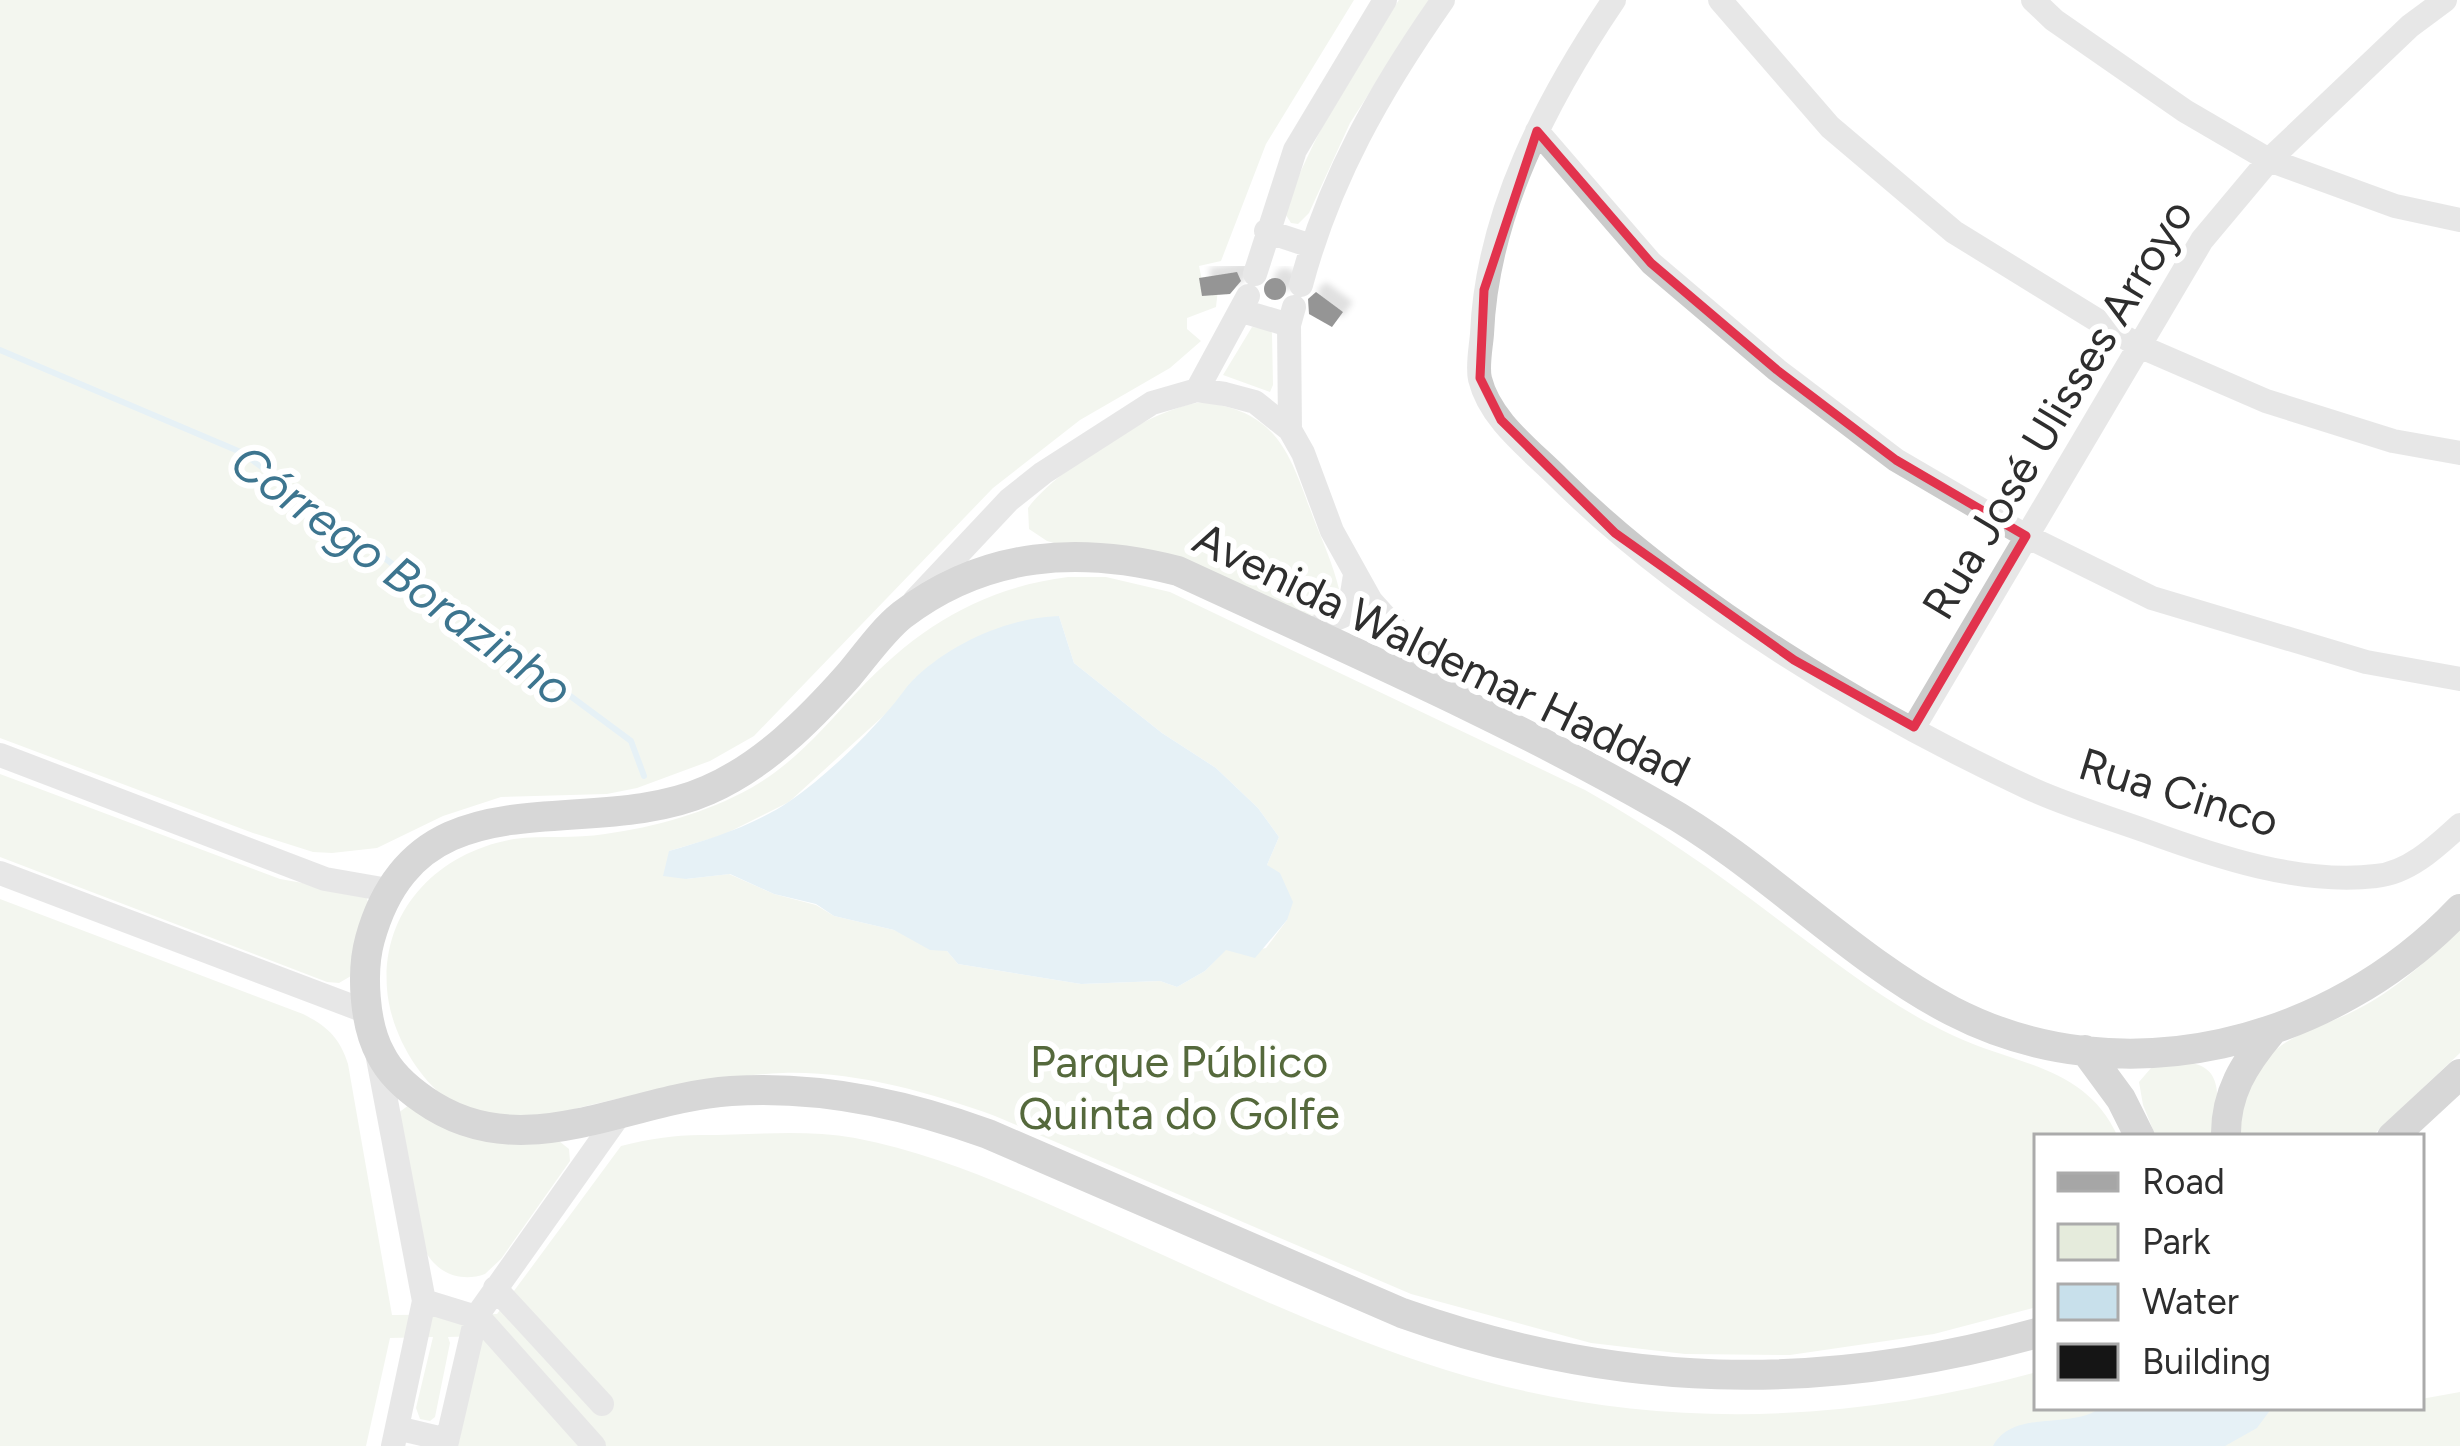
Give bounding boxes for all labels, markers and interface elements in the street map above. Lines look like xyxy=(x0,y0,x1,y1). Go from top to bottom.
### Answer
street label: Rua José Ulisses Arroyo xyxy=(1910,190,2204,628)
water label: Córrego Borazinho xyxy=(220,432,584,718)
street label: Avenida Waldemar Haddad xyxy=(1185,510,1699,798)
street label: Rua Cinco xyxy=(2073,736,2285,848)
park label: Parque Público Quinta do Golfe xyxy=(1018,1034,1340,1140)
legend xyxy=(2034,1134,2424,1410)
text: Road xyxy=(2142,1160,2225,1203)
text: Park xyxy=(2142,1220,2211,1263)
text: Water xyxy=(2142,1280,2239,1323)
text: Building xyxy=(2142,1340,2271,1383)

